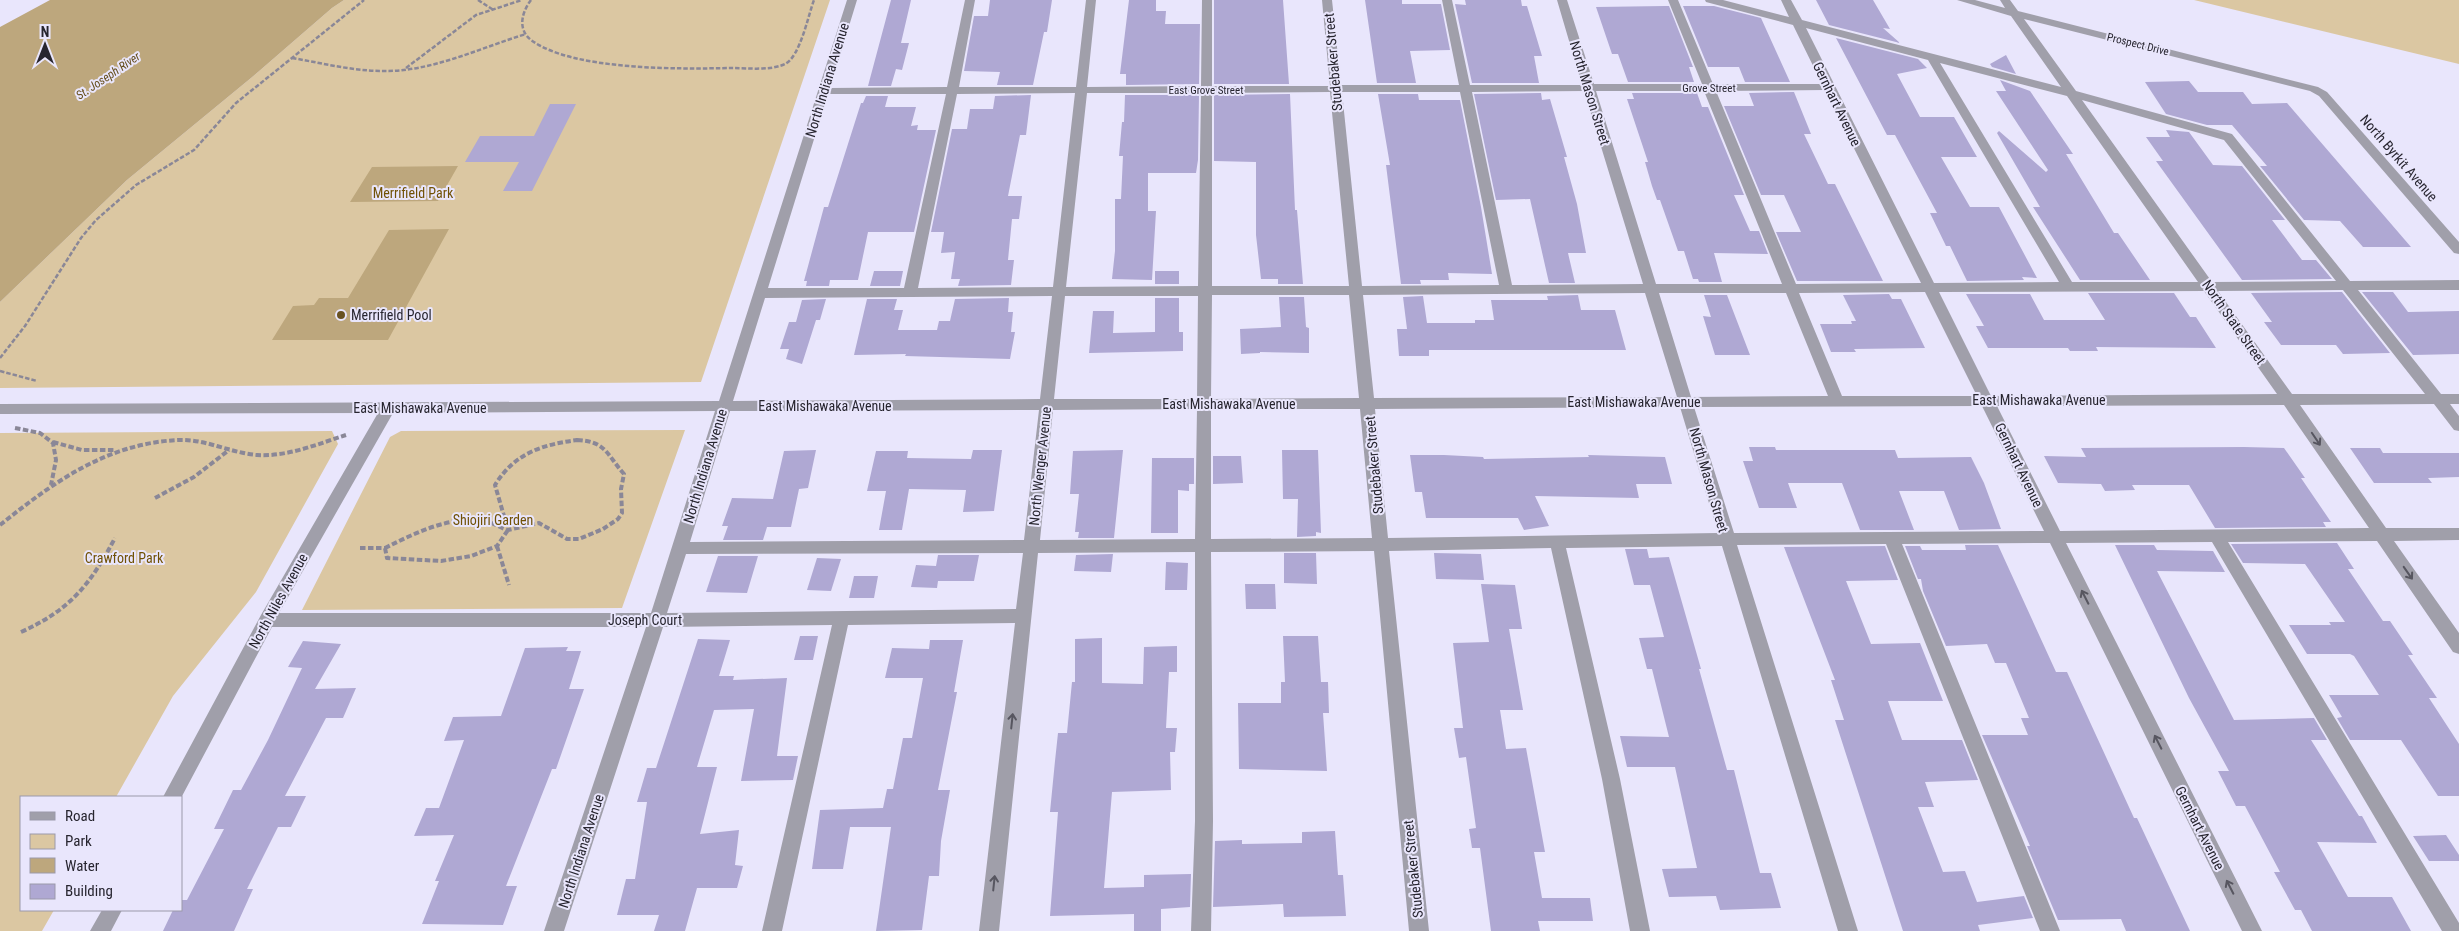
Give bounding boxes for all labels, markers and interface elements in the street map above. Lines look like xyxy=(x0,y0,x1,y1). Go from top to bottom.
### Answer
street label: Studebaker Street xyxy=(1321,12,1345,112)
north arrow xyxy=(20,20,70,70)
street label: North Indiana Avenue xyxy=(802,21,852,139)
text: N xyxy=(41,24,49,40)
street label: Prospect Drive xyxy=(2106,31,2170,58)
street label: North Mason Street xyxy=(1567,39,1613,147)
water label: St. Joseph River xyxy=(73,49,143,103)
street label: Gernhart Avenue xyxy=(1810,59,1864,149)
street label: Grove Street xyxy=(1682,82,1736,95)
street label: East Grove Street xyxy=(1169,84,1243,97)
street label: North Byrkit Avenue xyxy=(2357,111,2441,205)
park label: Merrifield Park xyxy=(373,185,454,201)
street label: North State Street xyxy=(2199,277,2269,367)
place label: Merrifield Pool xyxy=(351,307,432,323)
marker: Merrifield Pool xyxy=(335,309,347,321)
street label: East Mishawaka Avenue xyxy=(1972,392,2106,408)
street label: East Mishawaka Avenue xyxy=(1567,394,1701,410)
street label: East Mishawaka Avenue xyxy=(1162,396,1296,412)
street label: East Mishawaka Avenue xyxy=(758,398,892,414)
street label: East Mishawaka Avenue xyxy=(353,400,487,416)
street label: North Wenger Avenue xyxy=(1026,405,1054,526)
street label: North Indiana Avenue xyxy=(680,407,730,525)
street label: Studebaker Street xyxy=(1362,415,1386,515)
street label: Gernhart Avenue xyxy=(1992,420,2046,510)
street label: North Mason Street xyxy=(1686,426,1732,534)
one-way arrow xyxy=(2311,432,2321,446)
park label: Shiojiri Garden xyxy=(453,512,533,528)
park label: Crawford Park xyxy=(85,550,164,566)
street label: North Niles Avenue xyxy=(245,550,311,651)
one-way arrow xyxy=(2403,566,2413,580)
one-way arrow xyxy=(2080,590,2089,605)
street label: Joseph Court xyxy=(608,612,682,628)
one-way arrow xyxy=(1007,713,1017,729)
one-way arrow xyxy=(2153,735,2162,750)
street label: Gernhart Avenue xyxy=(2172,784,2228,873)
street label: North Indiana Avenue xyxy=(555,792,607,910)
legend xyxy=(20,796,182,911)
text: Road xyxy=(65,807,95,825)
street label: Studebaker Street xyxy=(1400,819,1426,919)
text: Park xyxy=(65,832,92,850)
text: Water xyxy=(65,857,100,875)
one-way arrow xyxy=(989,875,999,891)
one-way arrow xyxy=(2225,880,2235,895)
text: Building xyxy=(65,882,113,900)

